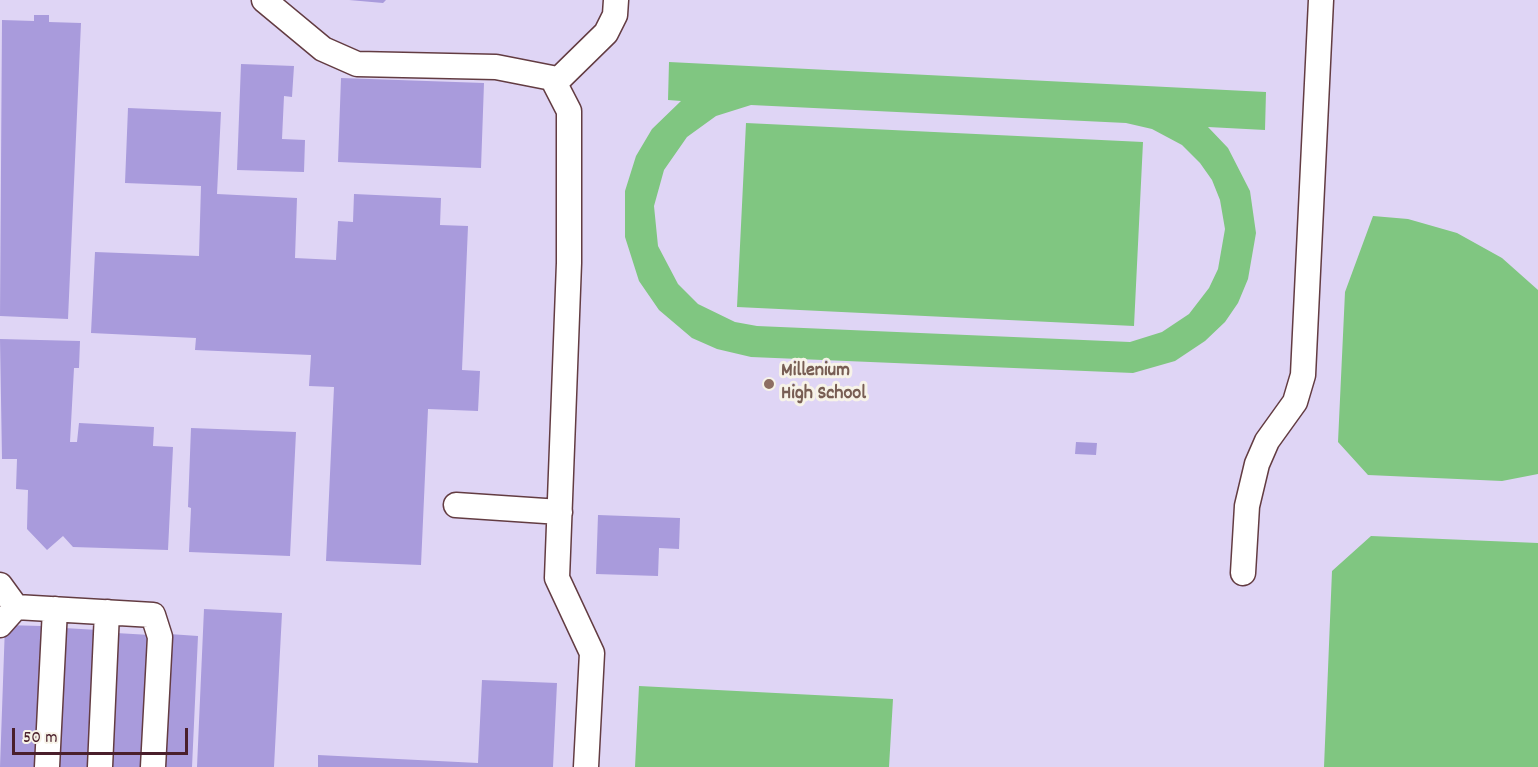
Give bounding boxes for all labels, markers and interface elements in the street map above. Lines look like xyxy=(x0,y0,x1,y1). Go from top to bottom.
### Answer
place label: Millenium High School xyxy=(781,360,866,407)
marker: Millenium High School xyxy=(762,377,776,391)
scale bar xyxy=(15,716,190,754)
text: 50 m xyxy=(23,726,58,751)

